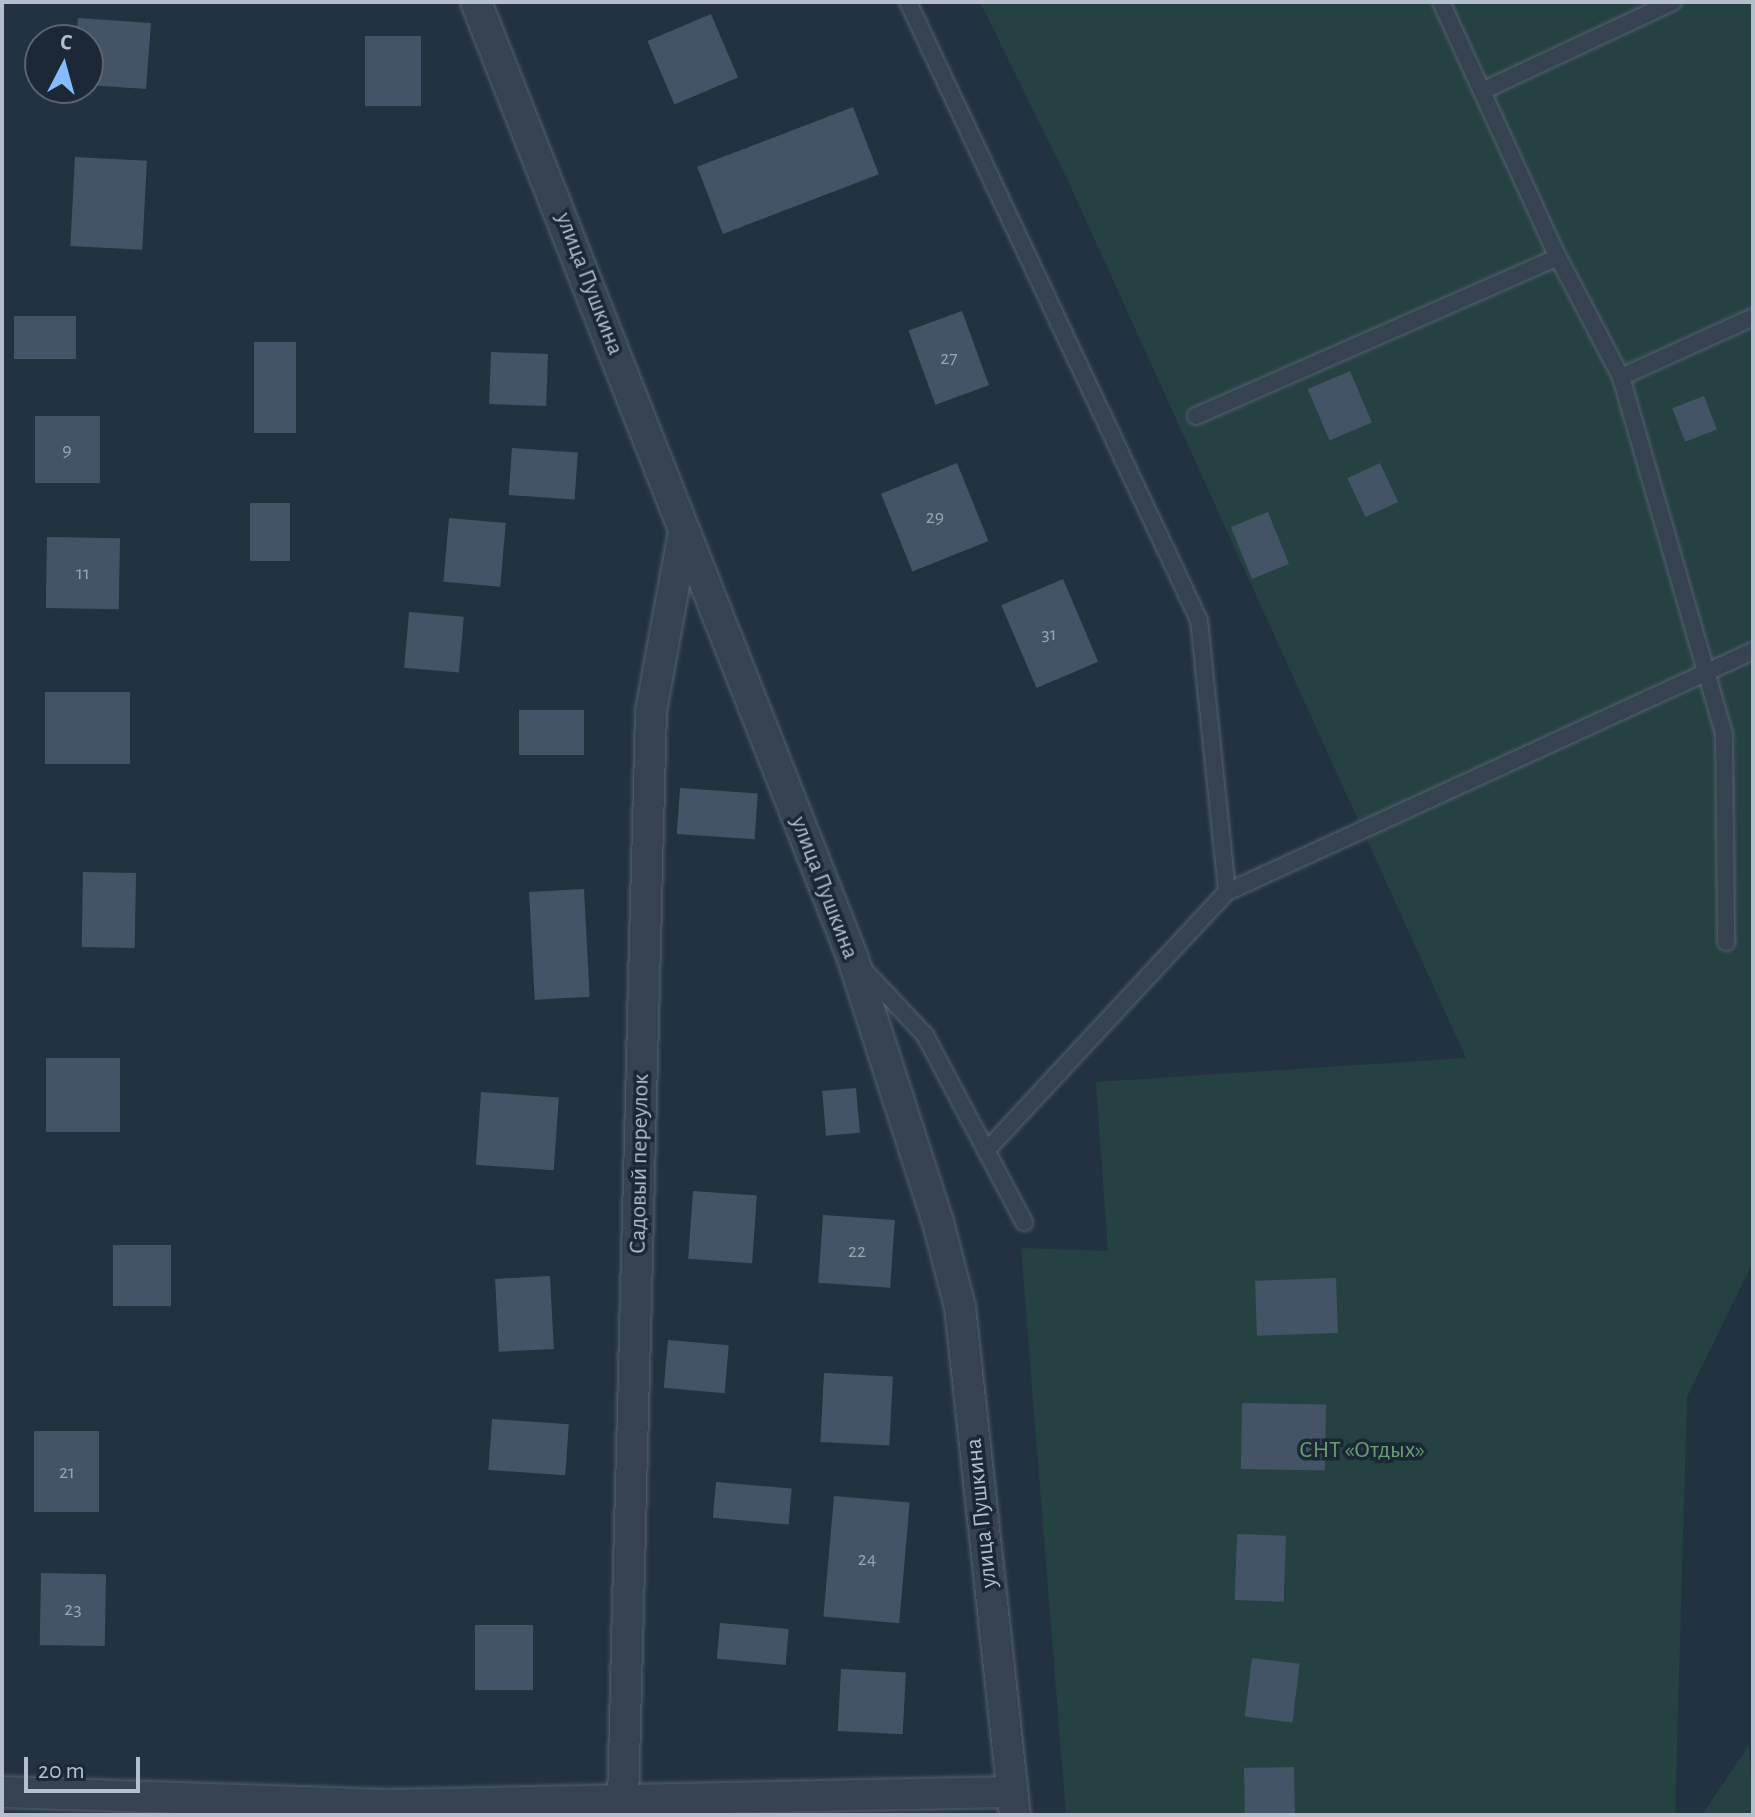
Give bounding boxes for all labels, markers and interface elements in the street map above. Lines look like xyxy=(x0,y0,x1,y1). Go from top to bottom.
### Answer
north arrow xyxy=(24,24,104,104)
text: С xyxy=(59,31,73,54)
street label: улица Пушкина xyxy=(549,209,629,359)
house number: 27 xyxy=(940,346,958,370)
house number: 9 xyxy=(62,438,72,462)
house number: 29 xyxy=(926,505,944,529)
house number: 11 xyxy=(76,561,90,585)
house number: 31 xyxy=(1041,622,1057,646)
street label: улица Пушкина xyxy=(784,813,864,963)
street label: Садовый переулок xyxy=(624,1074,656,1254)
house number: 22 xyxy=(848,1239,866,1263)
street label: улица Пушкина xyxy=(960,1437,1004,1589)
park label: СНТ «Отдых» xyxy=(1299,1437,1425,1465)
house number: 21 xyxy=(59,1460,75,1484)
house number: 24 xyxy=(858,1547,876,1571)
house number: 23 xyxy=(64,1597,82,1621)
scale bar xyxy=(28,1741,144,1791)
text: 20 m xyxy=(38,1759,85,1783)

